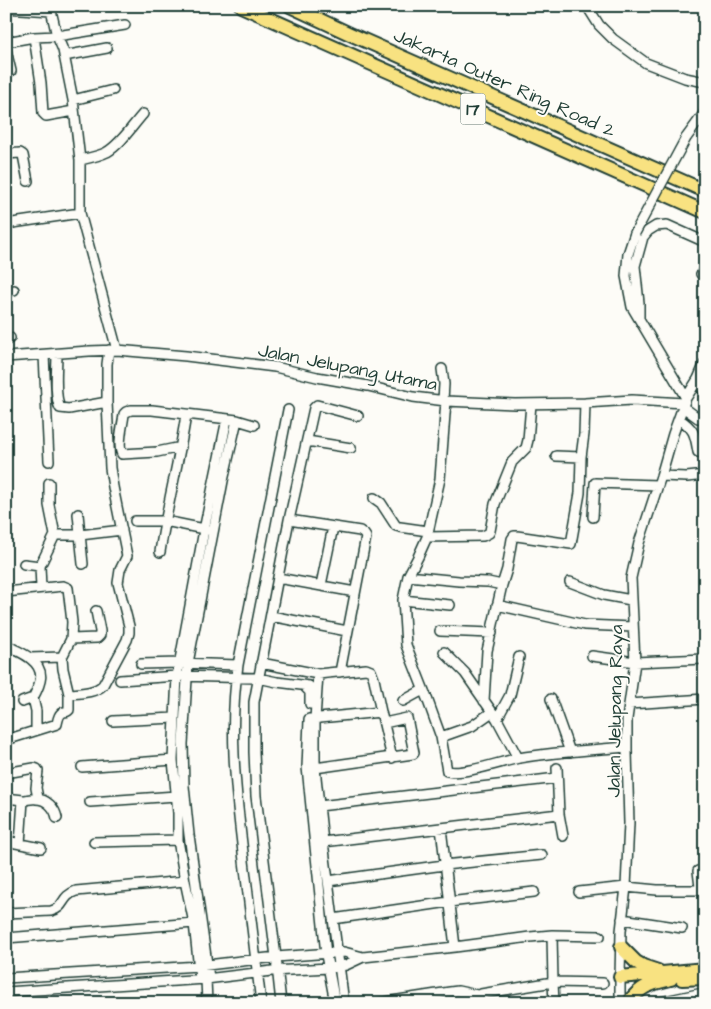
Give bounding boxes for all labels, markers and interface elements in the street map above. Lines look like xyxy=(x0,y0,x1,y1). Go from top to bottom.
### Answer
street label: Jakarta Outer Ring Road 2 xyxy=(389,22,620,146)
road number: 17 xyxy=(460,94,486,125)
street label: Jalan Jelupang Utama xyxy=(256,337,440,399)
street label: Jalan Jelupang Raya xyxy=(600,624,632,798)

